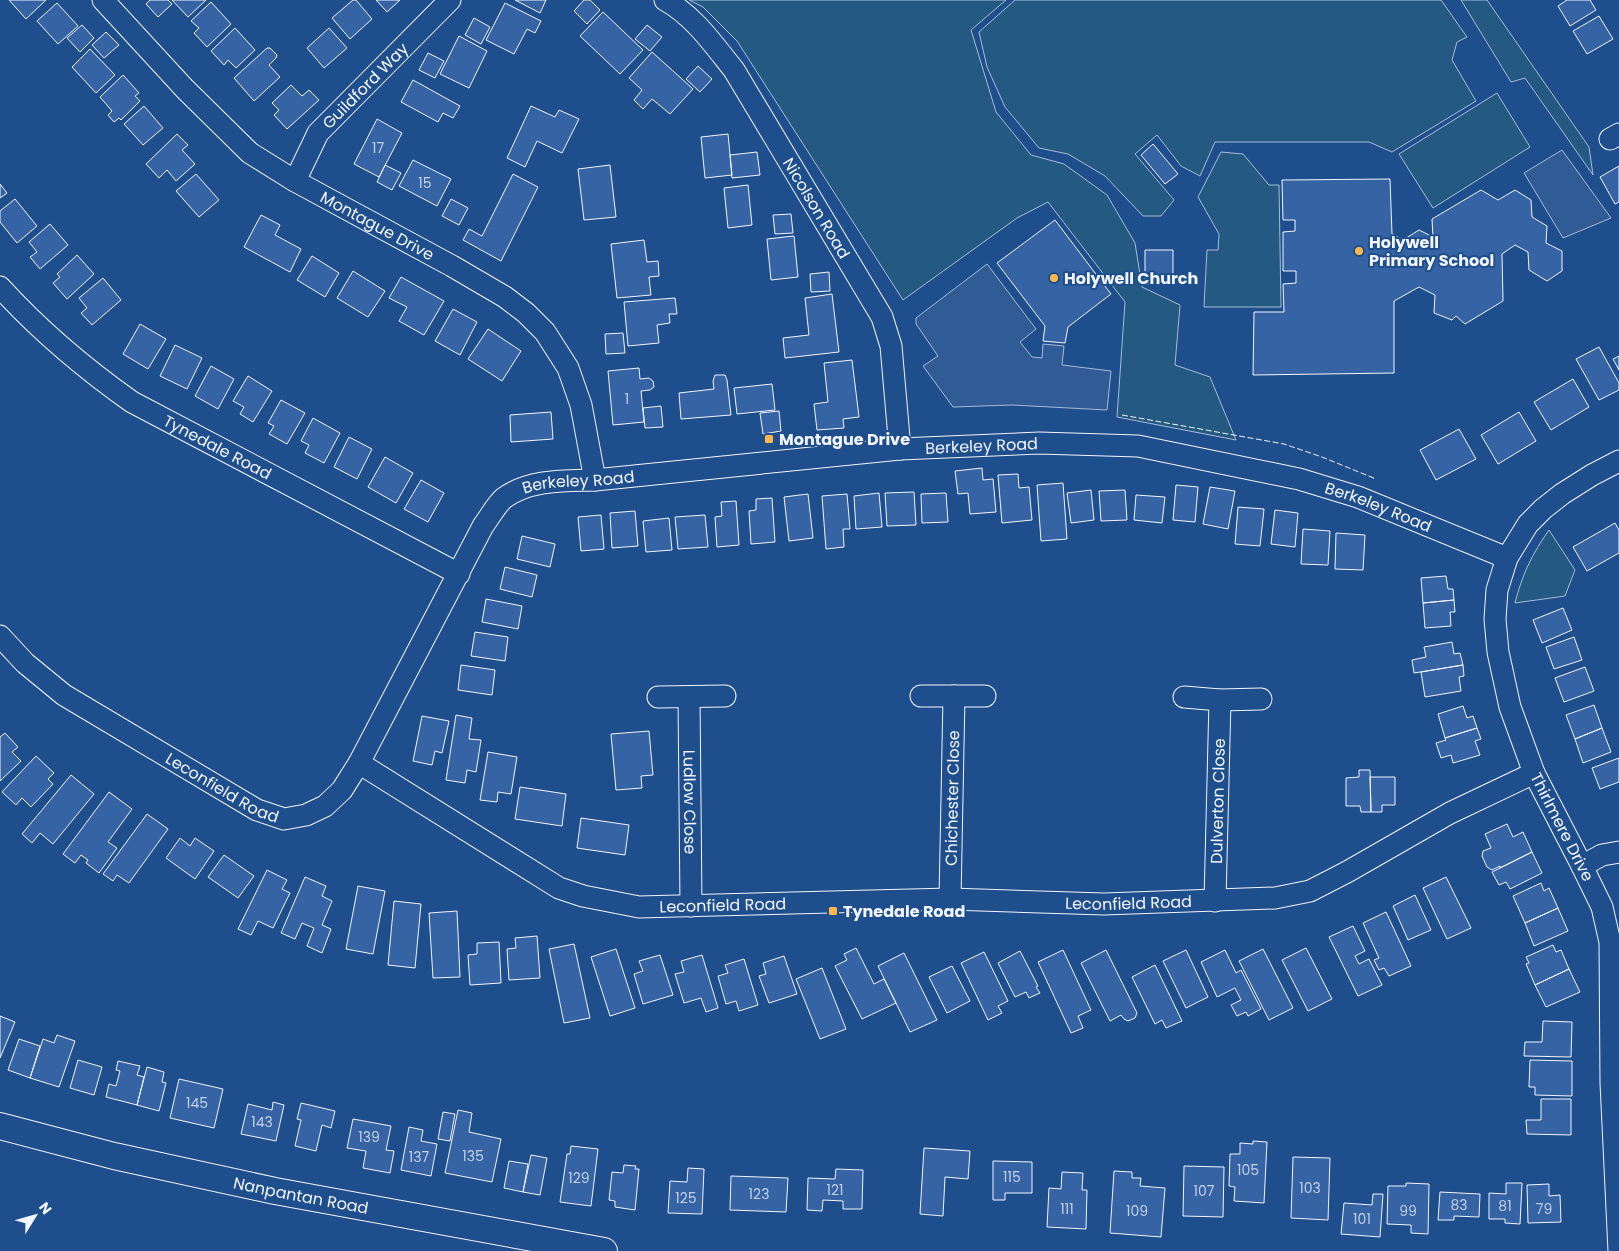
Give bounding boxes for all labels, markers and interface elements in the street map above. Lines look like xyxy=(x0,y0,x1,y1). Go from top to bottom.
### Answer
street label: Guildford Way xyxy=(317,37,413,134)
house number: 17 xyxy=(372,138,384,158)
street label: Nicolson Road xyxy=(778,153,856,263)
house number: 15 xyxy=(418,173,432,193)
street label: Montague Drive xyxy=(316,185,439,266)
place label: Holywell Primary School xyxy=(1369,231,1494,272)
marker: Holywell Primary School xyxy=(1353,245,1365,257)
place label: Holywell Church xyxy=(1064,267,1198,290)
marker: Holywell Church xyxy=(1048,272,1060,284)
house number: 1 xyxy=(625,389,629,409)
street label: Tynedale Road xyxy=(159,409,276,485)
place label: Montague Drive xyxy=(779,428,910,451)
street label: Berkeley Road xyxy=(925,432,1038,459)
marker: Montague Drive xyxy=(763,433,775,445)
street label: Berkeley Road xyxy=(519,465,635,499)
street label: Berkeley Road xyxy=(1322,476,1435,537)
street label: Chichester Close xyxy=(939,730,965,866)
street label: Dulverton Close xyxy=(1204,738,1231,864)
street label: Leconfield Road xyxy=(161,747,282,828)
street label: Ludlow Close xyxy=(678,750,702,854)
street label: Thirlmere Drive xyxy=(1525,769,1599,885)
street label: Leconfield Road xyxy=(1065,889,1192,916)
street label: Leconfield Road xyxy=(659,892,786,918)
place label: Tynedale Road xyxy=(843,900,965,923)
marker: Tynedale Road xyxy=(827,905,839,917)
house number: 145 xyxy=(186,1093,208,1113)
house number: 143 xyxy=(251,1112,273,1132)
house number: 139 xyxy=(358,1127,380,1147)
house number: 135 xyxy=(462,1146,484,1166)
house number: 137 xyxy=(409,1147,430,1167)
house number: 105 xyxy=(1237,1160,1259,1180)
house number: 115 xyxy=(1003,1167,1021,1187)
house number: 129 xyxy=(568,1168,590,1188)
street label: Nanpantan Road xyxy=(231,1171,370,1219)
house number: 103 xyxy=(1299,1178,1321,1198)
house number: 121 xyxy=(826,1180,844,1200)
house number: 107 xyxy=(1194,1181,1215,1201)
house number: 123 xyxy=(749,1184,769,1204)
house number: 125 xyxy=(675,1188,697,1208)
north arrow xyxy=(10,1191,60,1241)
house number: 83 xyxy=(1450,1195,1468,1215)
house number: 81 xyxy=(1498,1196,1512,1216)
text: N xyxy=(34,1198,57,1218)
house number: 111 xyxy=(1060,1199,1074,1219)
house number: 79 xyxy=(1536,1199,1552,1219)
house number: 109 xyxy=(1126,1201,1148,1221)
house number: 99 xyxy=(1399,1201,1417,1221)
house number: 101 xyxy=(1353,1209,1371,1229)

